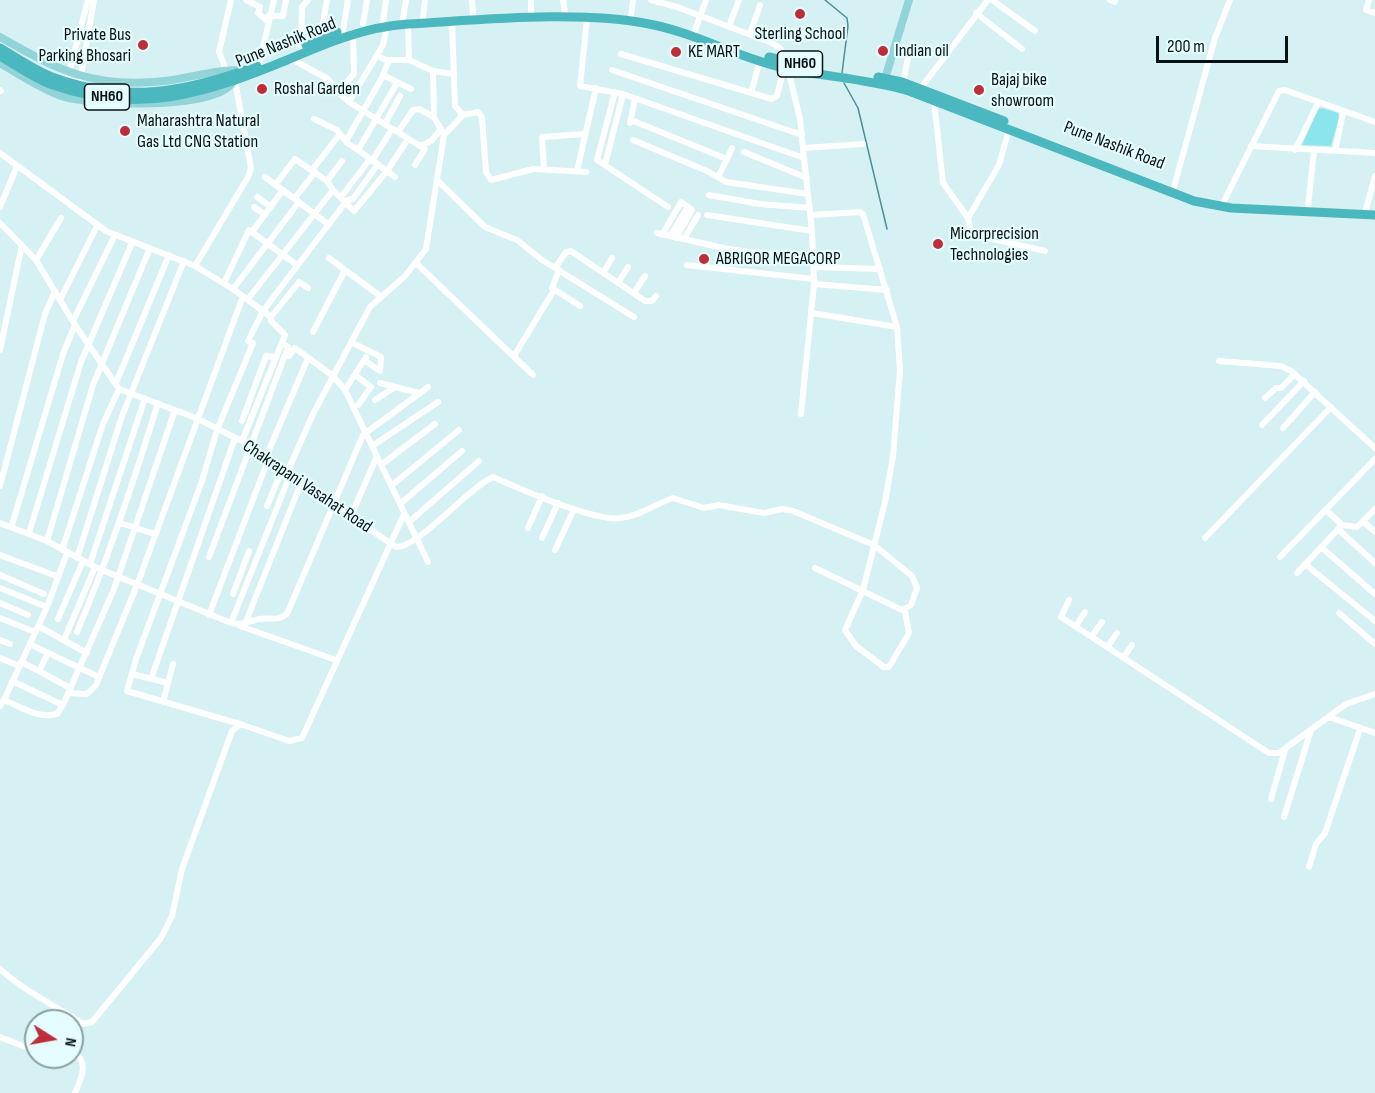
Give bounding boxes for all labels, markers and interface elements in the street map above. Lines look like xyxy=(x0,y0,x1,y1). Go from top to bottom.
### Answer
marker: Sterling School xyxy=(793,7,807,21)
street label: Pune Nashik Road xyxy=(233,13,339,73)
place label: Sterling School xyxy=(754,23,846,45)
place label: Private Bus Parking Bhosari xyxy=(39,24,131,66)
scale bar xyxy=(1159,24,1291,62)
text: 200 m xyxy=(1167,36,1205,57)
marker: Private Bus Parking Bhosari xyxy=(136,38,150,52)
place label: Indian oil xyxy=(895,40,949,62)
place label: KE MART xyxy=(688,41,740,63)
marker: Indian oil xyxy=(876,44,890,58)
marker: KE MART xyxy=(669,45,683,59)
road number: NH60 xyxy=(778,51,822,77)
place label: Bajaj bike showroom xyxy=(991,69,1054,112)
place label: Roshal Garden xyxy=(274,78,360,100)
marker: Roshal Garden xyxy=(255,82,269,96)
marker: Bajaj bike showroom xyxy=(972,83,986,97)
road number: NH60 xyxy=(84,84,130,110)
place label: Maharashtra Natural Gas Ltd CNG Station xyxy=(137,110,260,152)
street label: Pune Nashik Road xyxy=(1061,117,1167,175)
marker: Maharashtra Natural Gas Ltd CNG Station xyxy=(118,124,132,138)
place label: Micorprecision Technologies xyxy=(950,223,1039,266)
marker: Micorprecision Technologies xyxy=(931,237,945,251)
place label: ABRIGOR MEGACORP xyxy=(716,248,841,270)
marker: ABRIGOR MEGACORP xyxy=(697,252,711,266)
street label: Chakrapani Vasahat Road xyxy=(238,436,376,538)
north arrow xyxy=(24,1009,84,1069)
text: N xyxy=(60,1036,80,1048)

